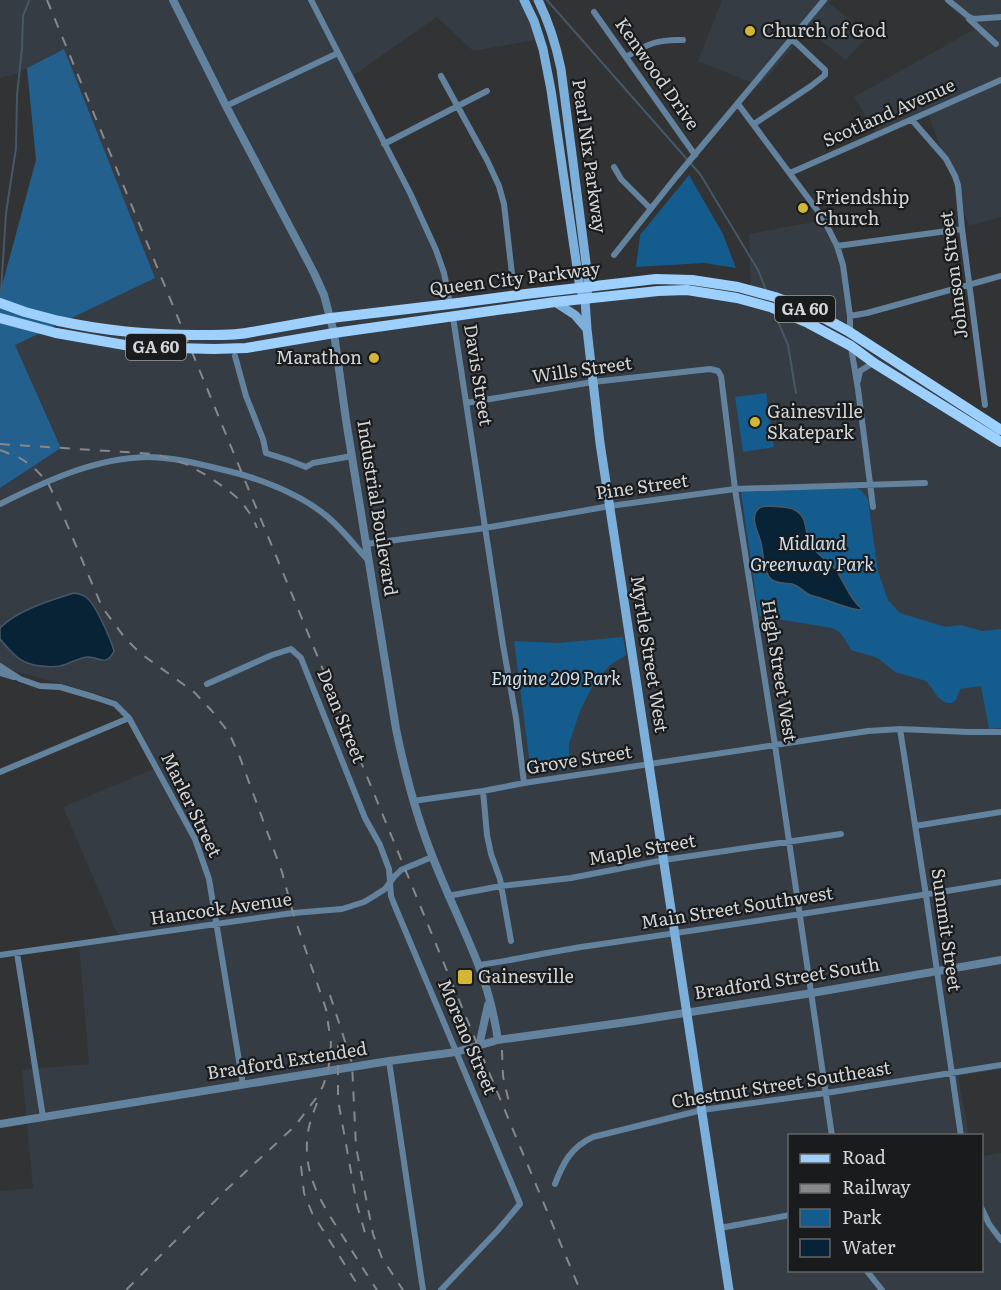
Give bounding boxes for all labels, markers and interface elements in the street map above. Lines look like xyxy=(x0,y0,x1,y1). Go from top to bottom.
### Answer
street label: Kenwood Drive xyxy=(609,11,707,135)
place label: Church of God xyxy=(762,16,886,43)
marker: Church of God xyxy=(743,24,757,38)
street label: Scotland Avenue xyxy=(818,70,959,153)
street label: Pearl Nix Parkway xyxy=(566,77,615,235)
place label: Friendship Church xyxy=(815,183,909,231)
marker: Friendship Church xyxy=(796,201,810,215)
street label: Johnson Street xyxy=(931,209,974,341)
street label: Queen City Parkway xyxy=(428,254,602,301)
road number: GA 60 xyxy=(775,296,835,322)
street label: Davis Street xyxy=(458,322,501,428)
road number: GA 60 xyxy=(126,334,186,360)
place label: Marathon xyxy=(276,343,362,370)
street label: Wills Street xyxy=(530,348,634,389)
marker: Marathon xyxy=(367,351,381,365)
place label: Gainesville Skatepark xyxy=(767,397,863,445)
marker: Gainesville Skatepark xyxy=(748,415,762,429)
street label: Industrial Boulevard xyxy=(351,418,406,598)
street label: Pine Street xyxy=(594,466,690,505)
park label: Midland Greenway Park xyxy=(750,529,874,577)
street label: Myrtle Street West xyxy=(625,573,676,735)
street label: High Street West xyxy=(756,598,805,745)
street label: Dean Street xyxy=(311,664,374,767)
park label: Engine 209 Park xyxy=(491,664,621,691)
street label: Grove Street xyxy=(524,737,634,780)
street label: Marler Street xyxy=(155,747,230,862)
street label: Maple Street xyxy=(586,826,698,871)
street label: Summit Street xyxy=(925,866,970,994)
street label: Main Street Southwest xyxy=(639,878,835,935)
street label: Hancock Avenue xyxy=(148,884,293,931)
street label: Bradford Street South xyxy=(692,950,882,1006)
place label: Gainesville xyxy=(478,962,574,989)
marker: Gainesville xyxy=(456,968,474,986)
street label: Moreno Street xyxy=(432,975,505,1099)
street label: Bradford Extended xyxy=(205,1034,369,1086)
street label: Chestnut Street Southeast xyxy=(669,1053,893,1114)
legend xyxy=(788,1134,983,1272)
text: Road xyxy=(842,1143,886,1170)
text: Railway xyxy=(842,1173,911,1200)
text: Park xyxy=(842,1203,883,1230)
text: Water xyxy=(842,1233,896,1260)

